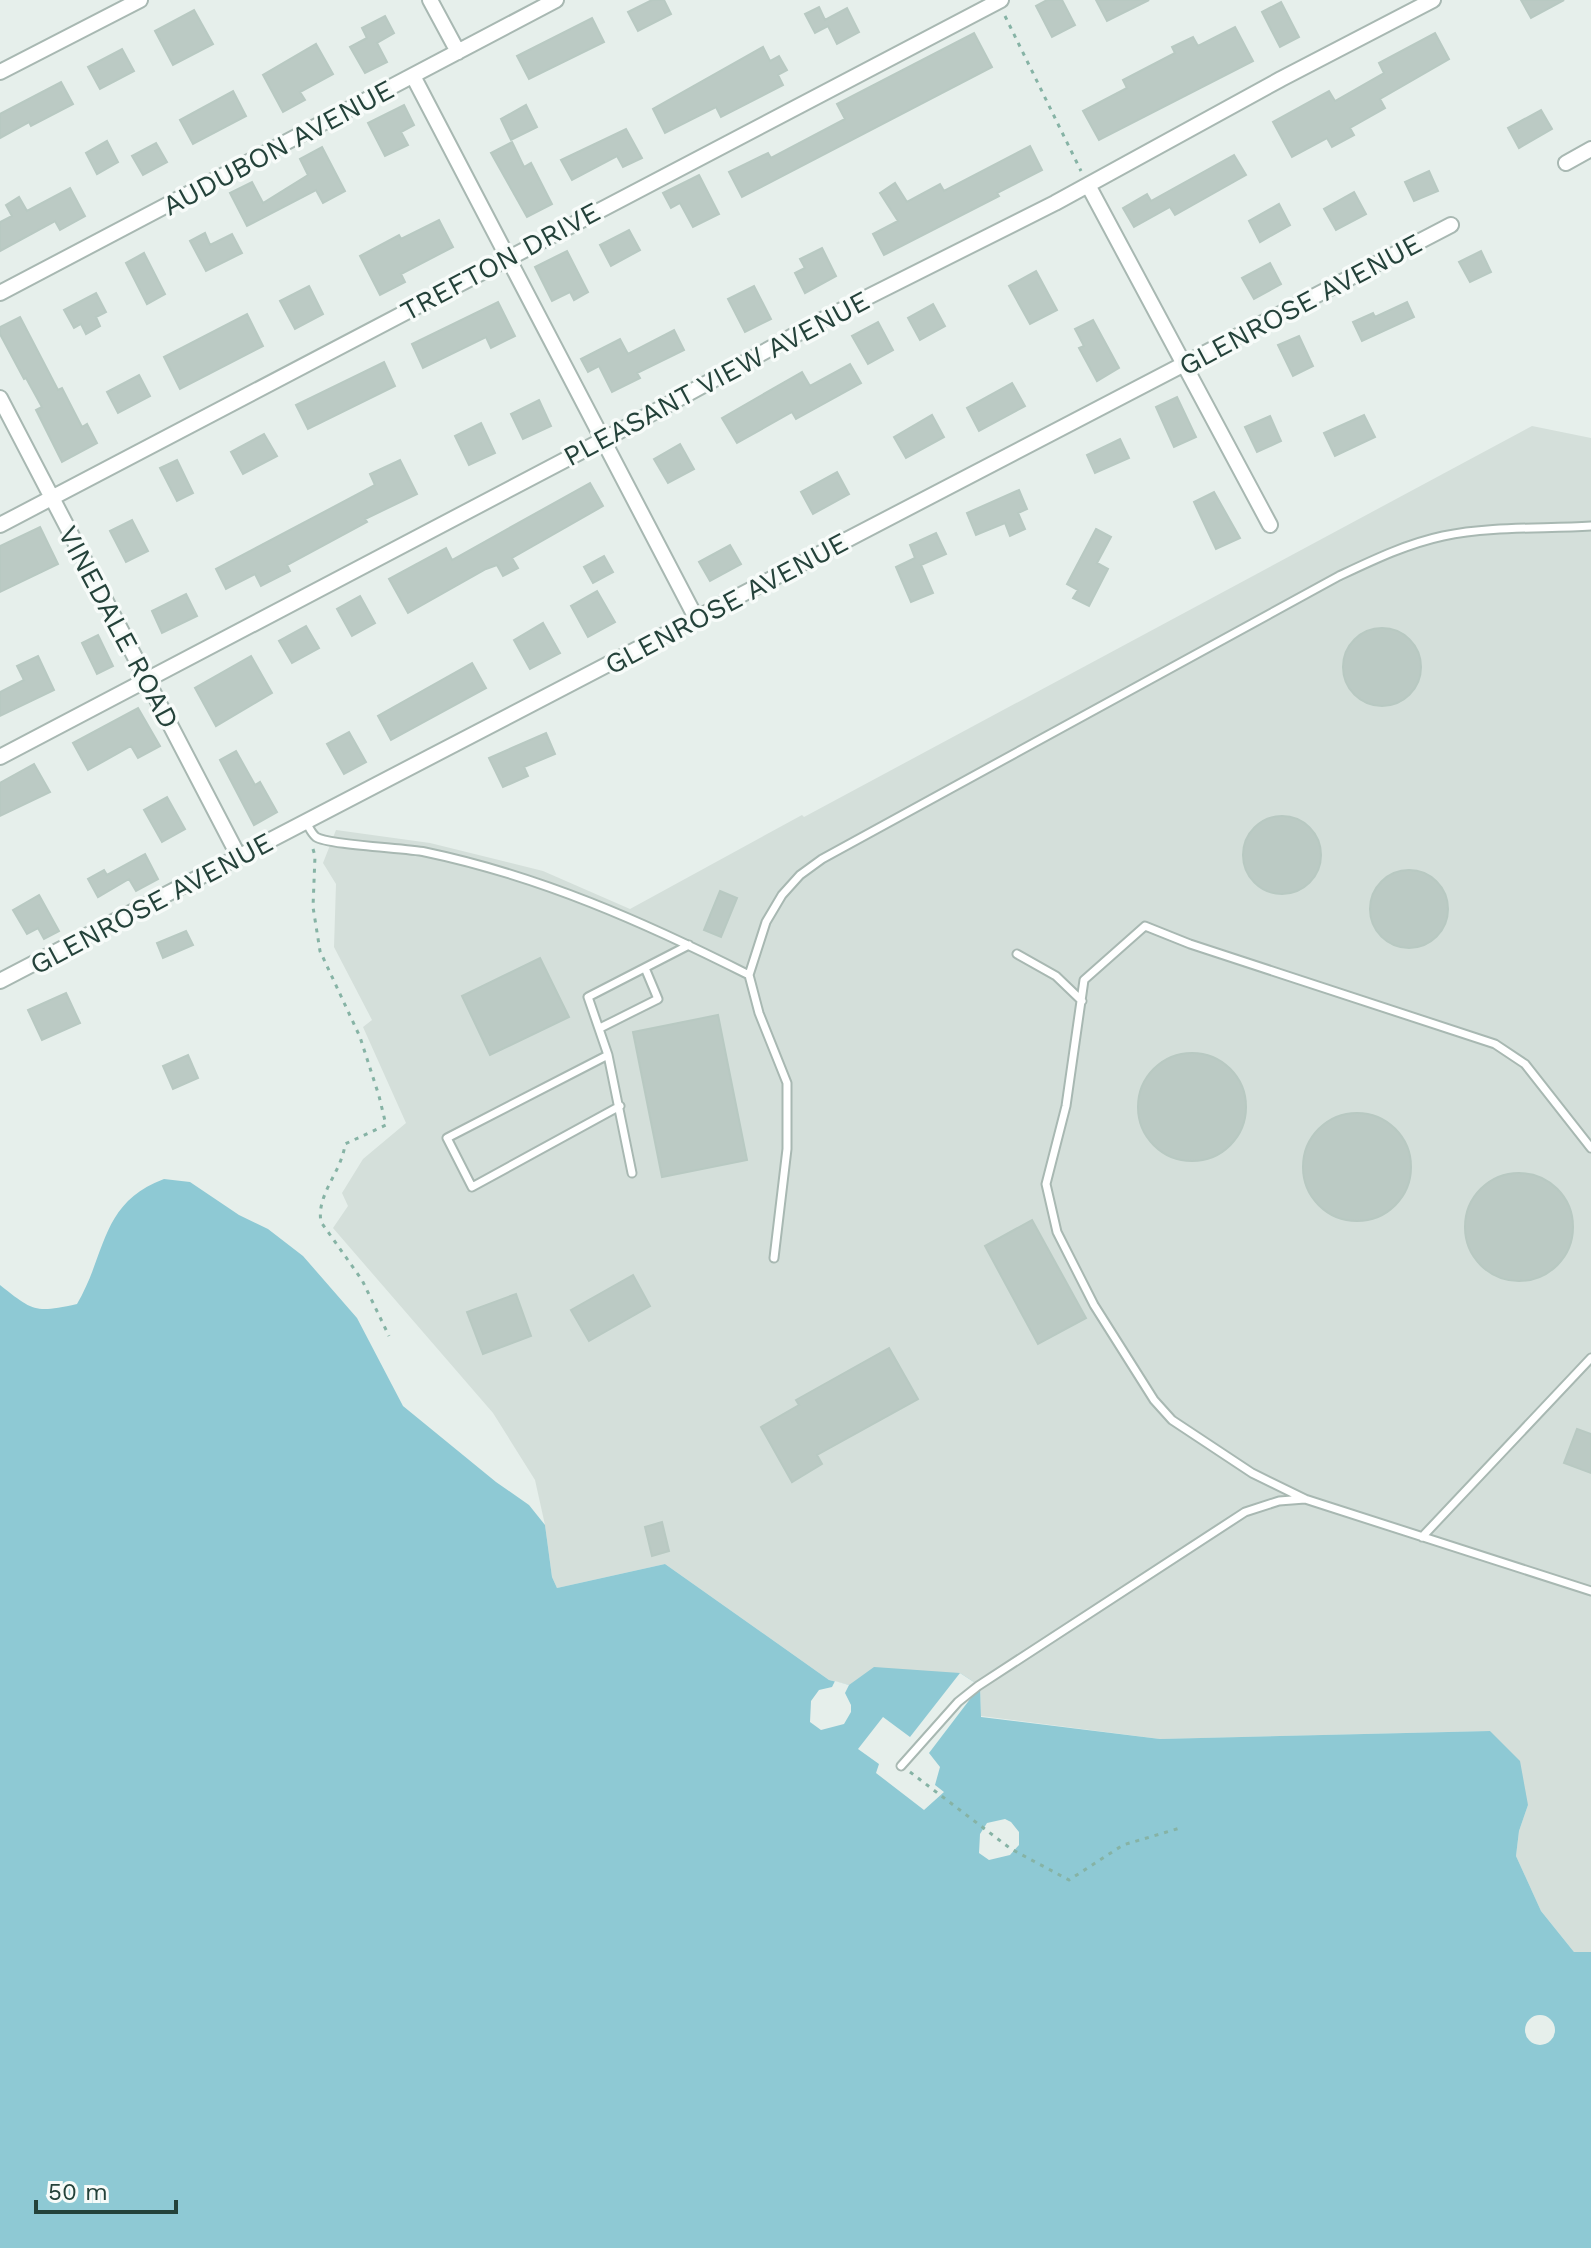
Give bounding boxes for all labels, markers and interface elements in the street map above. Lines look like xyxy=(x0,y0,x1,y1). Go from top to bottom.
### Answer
street label: AUDUBON AVENUE xyxy=(157,73,399,222)
street label: TREFTON DRIVE xyxy=(395,195,606,328)
street label: GLENROSE AVENUE xyxy=(1173,226,1427,382)
street label: PLEASANT VIEW AVENUE xyxy=(558,284,875,473)
street label: VINEDALE ROAD xyxy=(51,520,186,734)
street label: GLENROSE AVENUE xyxy=(599,525,853,681)
street label: GLENROSE AVENUE xyxy=(24,825,278,981)
scale bar xyxy=(36,2164,176,2214)
text: 50 m xyxy=(48,2178,108,2206)

